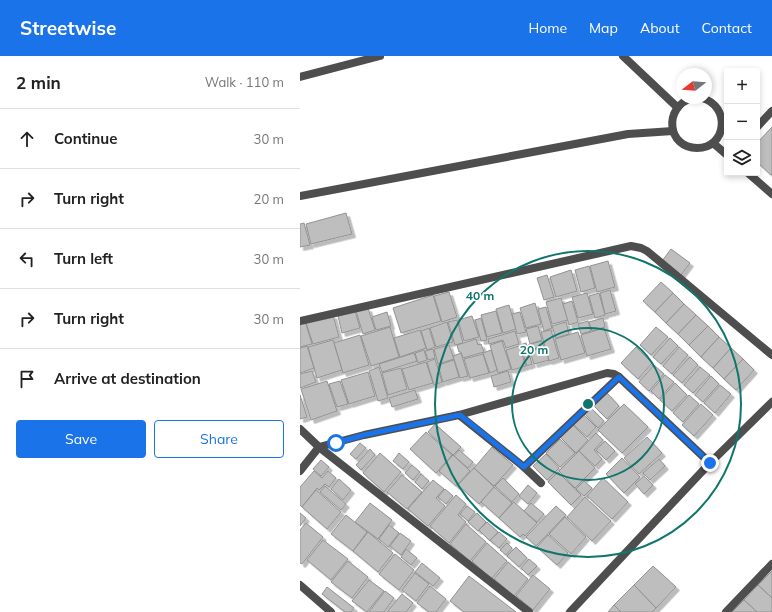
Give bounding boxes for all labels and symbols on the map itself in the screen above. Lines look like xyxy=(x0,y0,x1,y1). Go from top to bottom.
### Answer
north arrow xyxy=(676,68,712,104)
text: 40 m xyxy=(466,288,494,303)
text: 20 m xyxy=(520,342,548,357)
centre of rings xyxy=(581,397,595,411)
route start xyxy=(327,434,345,452)
route end xyxy=(701,454,719,472)

